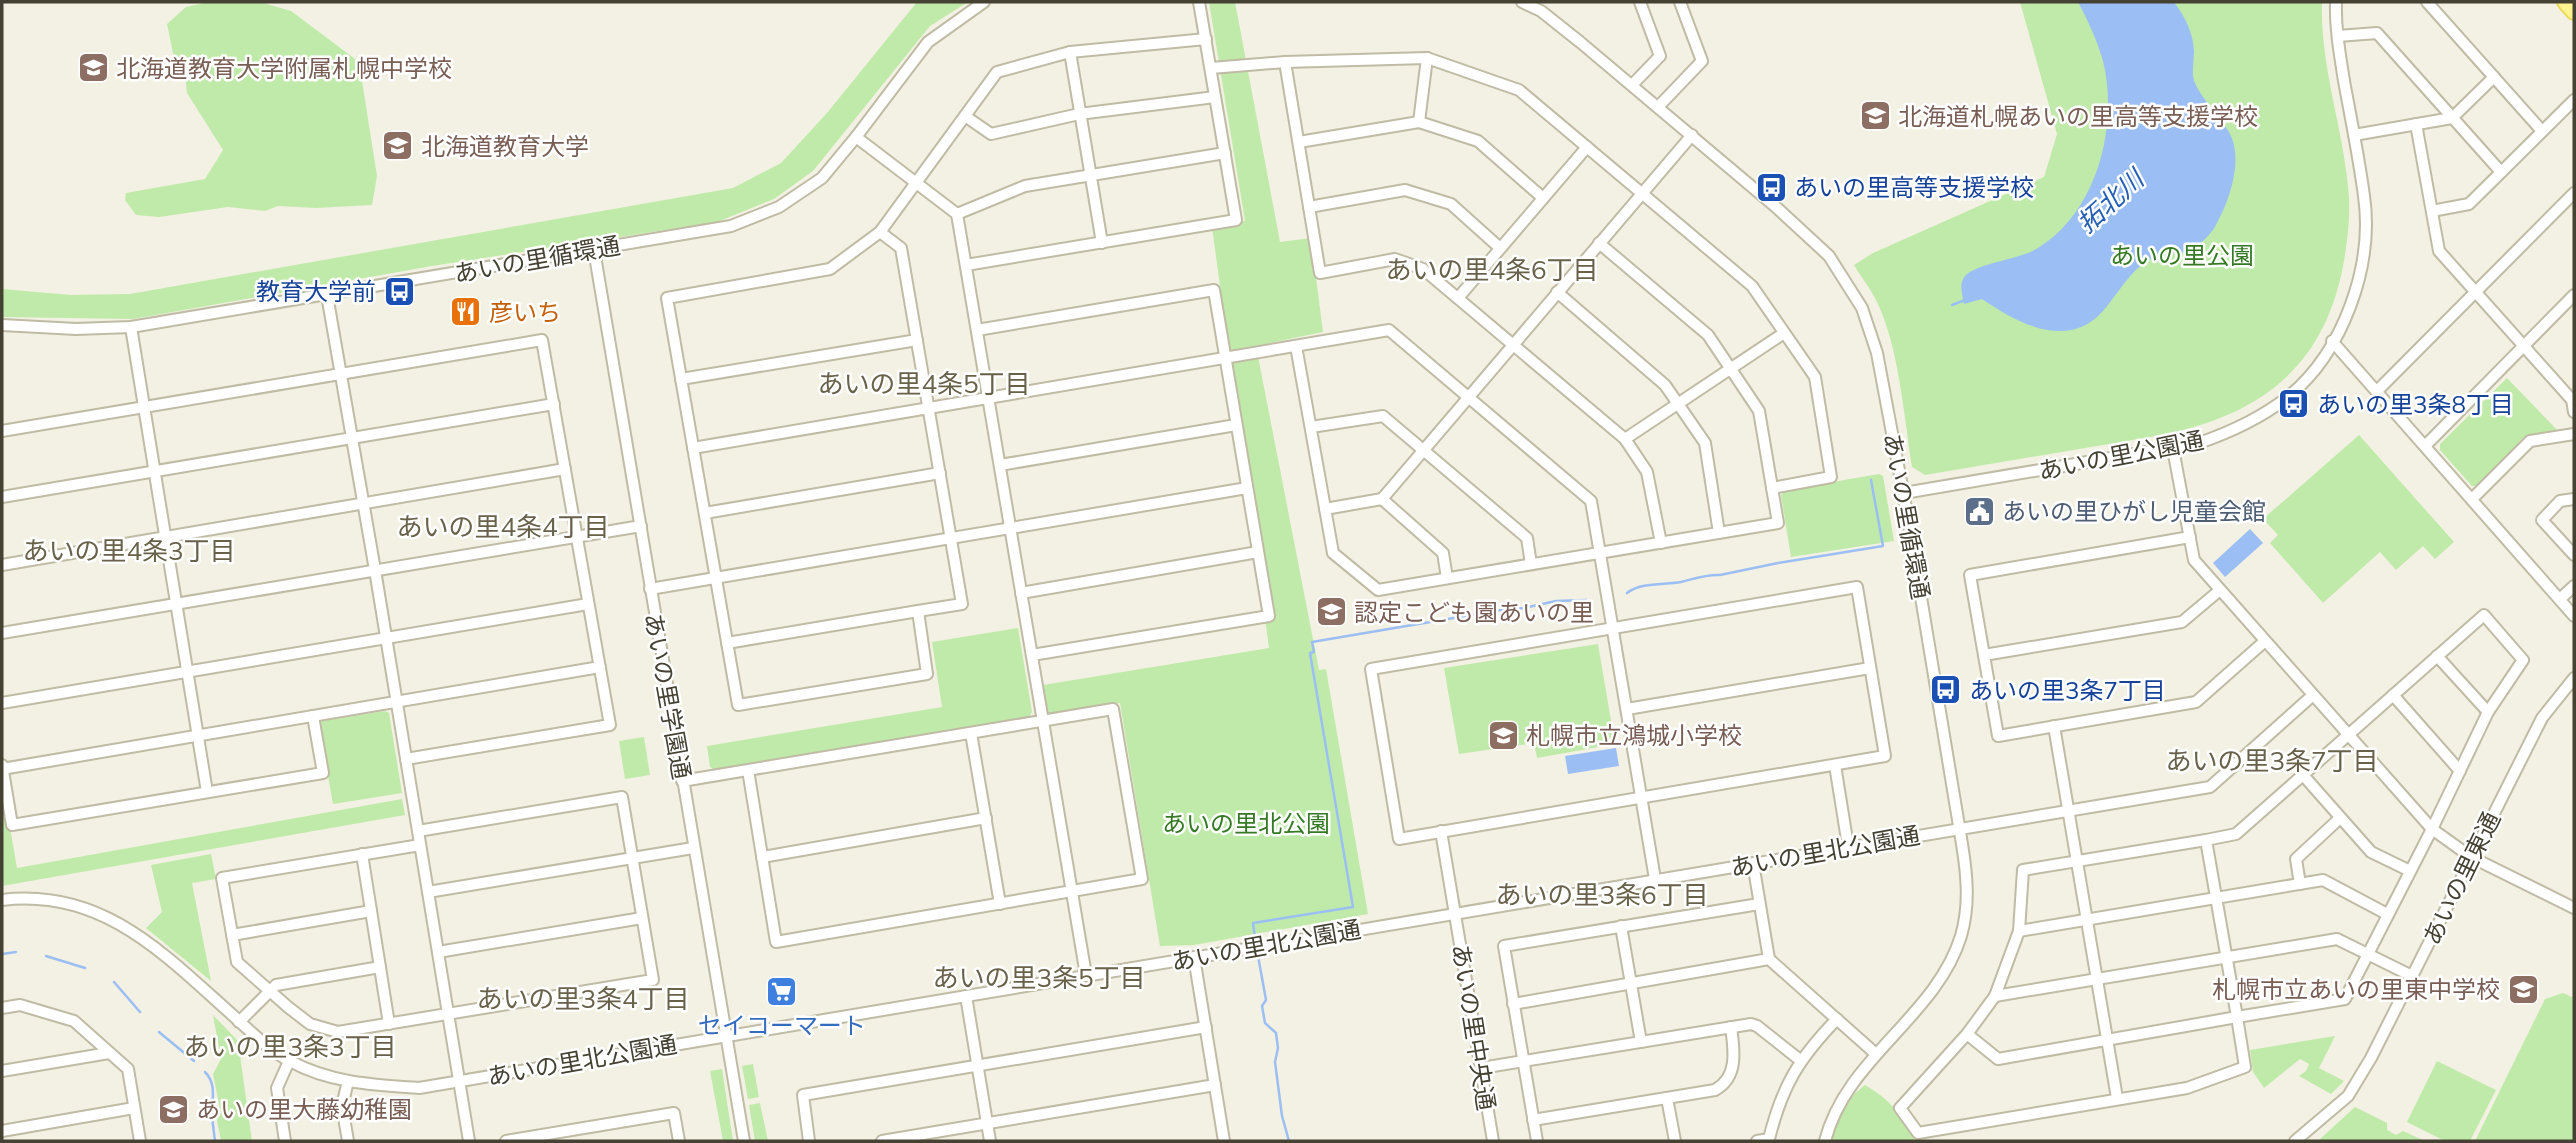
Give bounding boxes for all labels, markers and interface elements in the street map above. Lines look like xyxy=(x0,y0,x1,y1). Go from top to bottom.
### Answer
school or university icon: 北海道教育大学附属札幌中学校 xyxy=(76,51,110,85)
place label: 北海道教育大学附属札幌中学校 xyxy=(116,53,452,83)
school or university icon: 北海道札幌あいの里高等支援学校 xyxy=(1858,99,1892,133)
place label: 北海道札幌あいの里高等支援学校 xyxy=(1898,101,2258,131)
school or university icon: 北海道教育大学 xyxy=(381,129,415,163)
place label: 北海道教育大学 xyxy=(421,131,589,161)
water label: 拓北川 xyxy=(2070,161,2152,239)
bus stop icon: あいの里高等支援学校 xyxy=(1754,170,1788,204)
place label: あいの里高等支援学校 xyxy=(1794,172,2034,202)
street label: あいの里循環通 xyxy=(452,230,622,288)
park label: あいの里公園 xyxy=(2110,240,2254,270)
district label: あいの里4条6丁目 xyxy=(1385,253,1599,286)
bus stop icon: 教育大学前 xyxy=(382,274,416,308)
place label: 教育大学前 xyxy=(256,276,376,306)
restaurant icon: 彦いち xyxy=(449,295,483,329)
place label: 彦いち xyxy=(489,297,561,327)
district label: あいの里4条5丁目 xyxy=(817,367,1031,400)
bus stop icon: あいの里3条8丁目 xyxy=(2277,387,2311,421)
place label: あいの里3条8丁目 xyxy=(2317,389,2514,419)
street label: あいの里公園通 xyxy=(2036,424,2206,486)
street label: あいの里循環通 xyxy=(1878,431,1936,601)
public building icon: あいの里ひがし児童会館 xyxy=(1962,494,1996,528)
place label: あいの里ひがし児童会館 xyxy=(2002,496,2266,526)
district label: あいの里4条4丁目 xyxy=(396,510,610,543)
district label: あいの里4条3丁目 xyxy=(22,534,236,567)
school or university icon: 認定こども園あいの里 xyxy=(1314,595,1348,629)
place label: 認定こども園あいの里 xyxy=(1354,597,1594,627)
street label: あいの里学園通 xyxy=(639,611,697,781)
bus stop icon: あいの里3条7丁目 xyxy=(1929,673,1963,707)
place label: あいの里3条7丁目 xyxy=(1969,675,2166,705)
school or university icon: 札幌市立鴻城小学校 xyxy=(1486,718,1520,752)
place label: 札幌市立鴻城小学校 xyxy=(1526,720,1742,750)
district label: あいの里3条7丁目 xyxy=(2165,744,2379,777)
street label: あいの里東通 xyxy=(2416,807,2506,949)
park label: あいの里北公園 xyxy=(1162,808,1330,838)
street label: あいの里北公園通 xyxy=(1728,820,1922,882)
district label: あいの里3条6丁目 xyxy=(1495,878,1709,911)
street label: あいの里北公園通 xyxy=(1169,914,1363,976)
street label: あいの里中央通 xyxy=(1446,942,1502,1112)
district label: あいの里3条5丁目 xyxy=(932,961,1146,994)
school or university icon: 札幌市立あいの里東中学校 xyxy=(2506,972,2540,1006)
supermarket icon: セイコーマート xyxy=(765,974,799,1008)
place label: 札幌市立あいの里東中学校 xyxy=(2212,974,2500,1004)
district label: あいの里3条4丁目 xyxy=(476,982,690,1015)
place label: セイコーマート xyxy=(698,1010,866,1040)
street label: あいの里北公園通 xyxy=(485,1029,679,1091)
district label: あいの里3条3丁目 xyxy=(183,1030,397,1063)
school or university icon: あいの里大藤幼稚園 xyxy=(156,1092,190,1126)
place label: あいの里大藤幼稚園 xyxy=(196,1094,412,1124)

